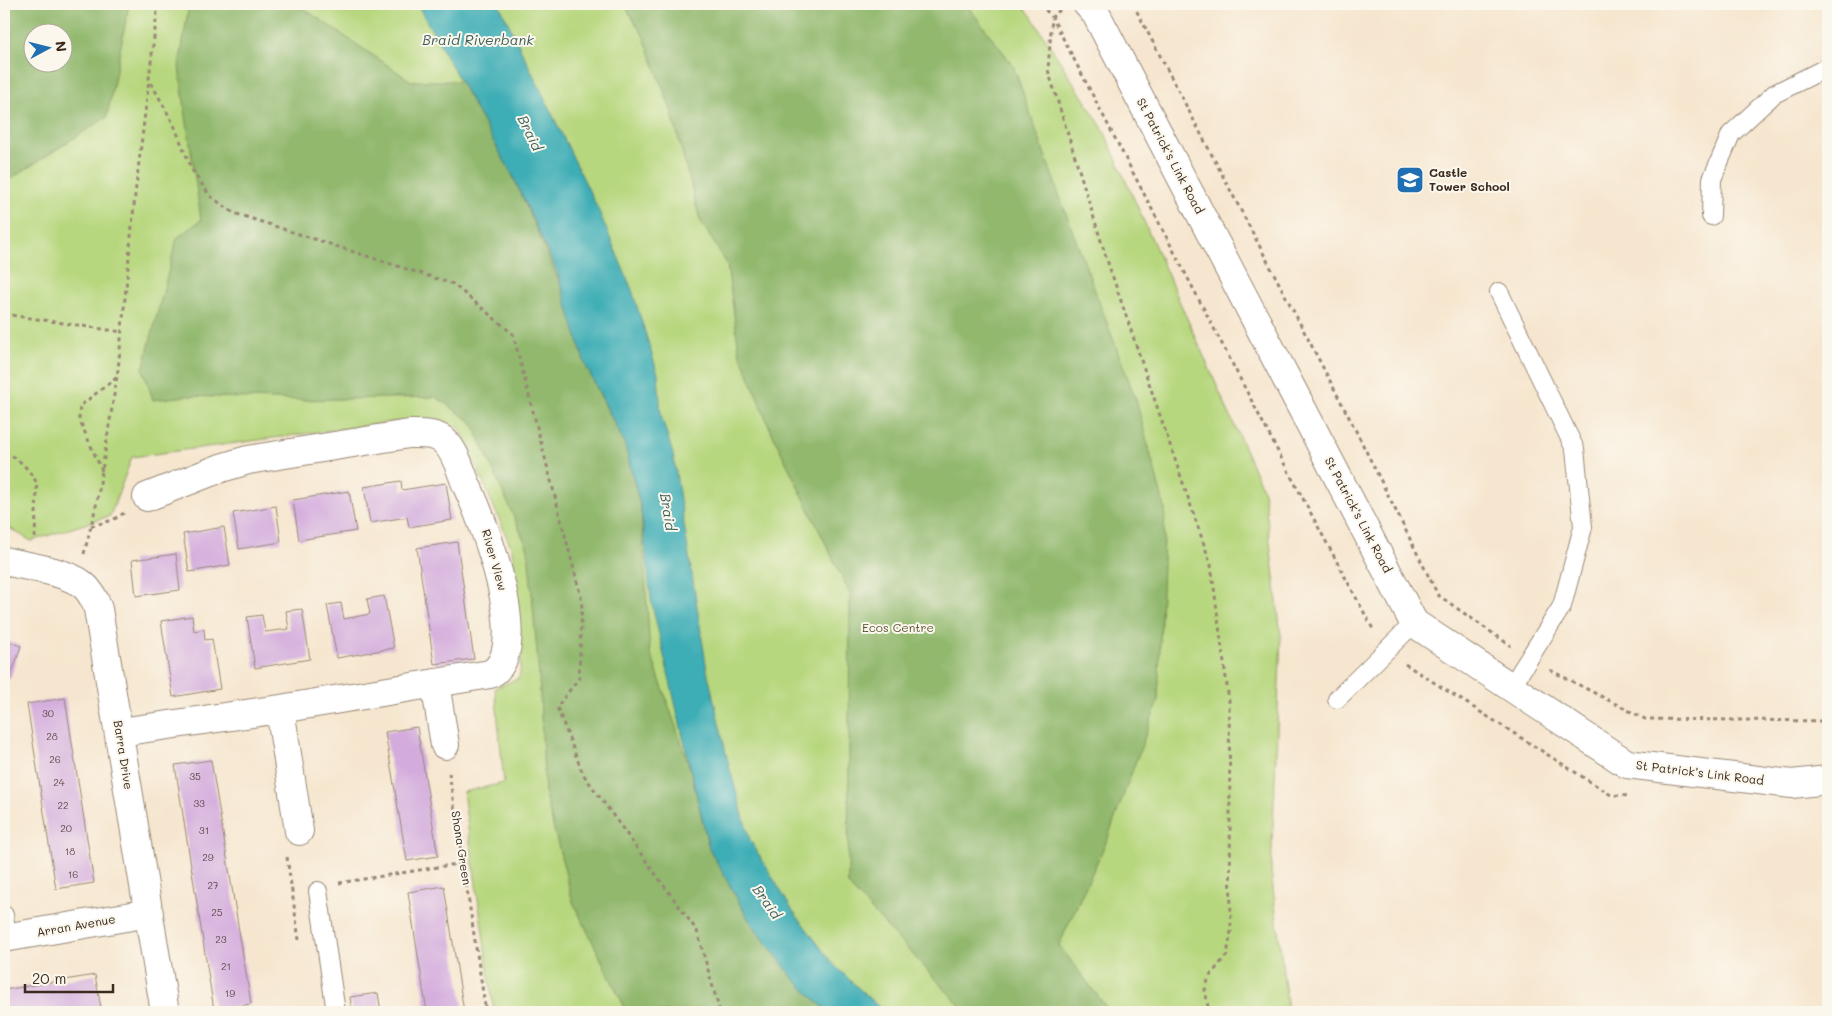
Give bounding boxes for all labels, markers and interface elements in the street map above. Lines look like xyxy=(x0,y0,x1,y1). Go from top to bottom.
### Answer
north arrow xyxy=(22,22,72,72)
water label: Braid Riverbank xyxy=(422,30,534,49)
text: N xyxy=(51,40,71,53)
street label: St Patrick’s Link Road xyxy=(1134,95,1208,216)
water label: Braid xyxy=(514,112,548,155)
place label: Castle Tower School xyxy=(1429,164,1510,194)
school or university icon: Castle Tower School xyxy=(1395,165,1425,195)
street label: St Patrick’s Link Road xyxy=(1322,454,1396,575)
water label: Braid xyxy=(656,492,681,533)
street label: River View xyxy=(479,527,511,592)
park label: Ecos Centre xyxy=(862,619,934,635)
house number: 30 xyxy=(42,706,54,720)
street label: Barra Drive xyxy=(111,719,137,791)
house number: 28 xyxy=(46,729,58,743)
house number: 26 xyxy=(49,752,61,766)
street label: St Patrick’s Link Road xyxy=(1635,756,1765,788)
house number: 35 xyxy=(189,769,201,783)
house number: 24 xyxy=(53,775,65,789)
house number: 33 xyxy=(193,796,205,810)
house number: 22 xyxy=(57,798,69,812)
street label: Shona Green xyxy=(448,810,476,886)
house number: 20 xyxy=(60,821,72,835)
house number: 31 xyxy=(199,823,209,837)
house number: 18 xyxy=(65,844,75,858)
house number: 29 xyxy=(202,850,214,864)
house number: 16 xyxy=(68,867,78,881)
house number: 27 xyxy=(207,878,219,892)
water label: Braid xyxy=(749,881,787,923)
house number: 25 xyxy=(211,905,223,919)
street label: Arran Avenue xyxy=(35,910,117,940)
house number: 23 xyxy=(215,932,227,946)
house number: 21 xyxy=(221,959,231,973)
scale bar xyxy=(25,961,112,993)
text: 20 m xyxy=(32,968,66,988)
house number: 19 xyxy=(225,986,235,1000)

